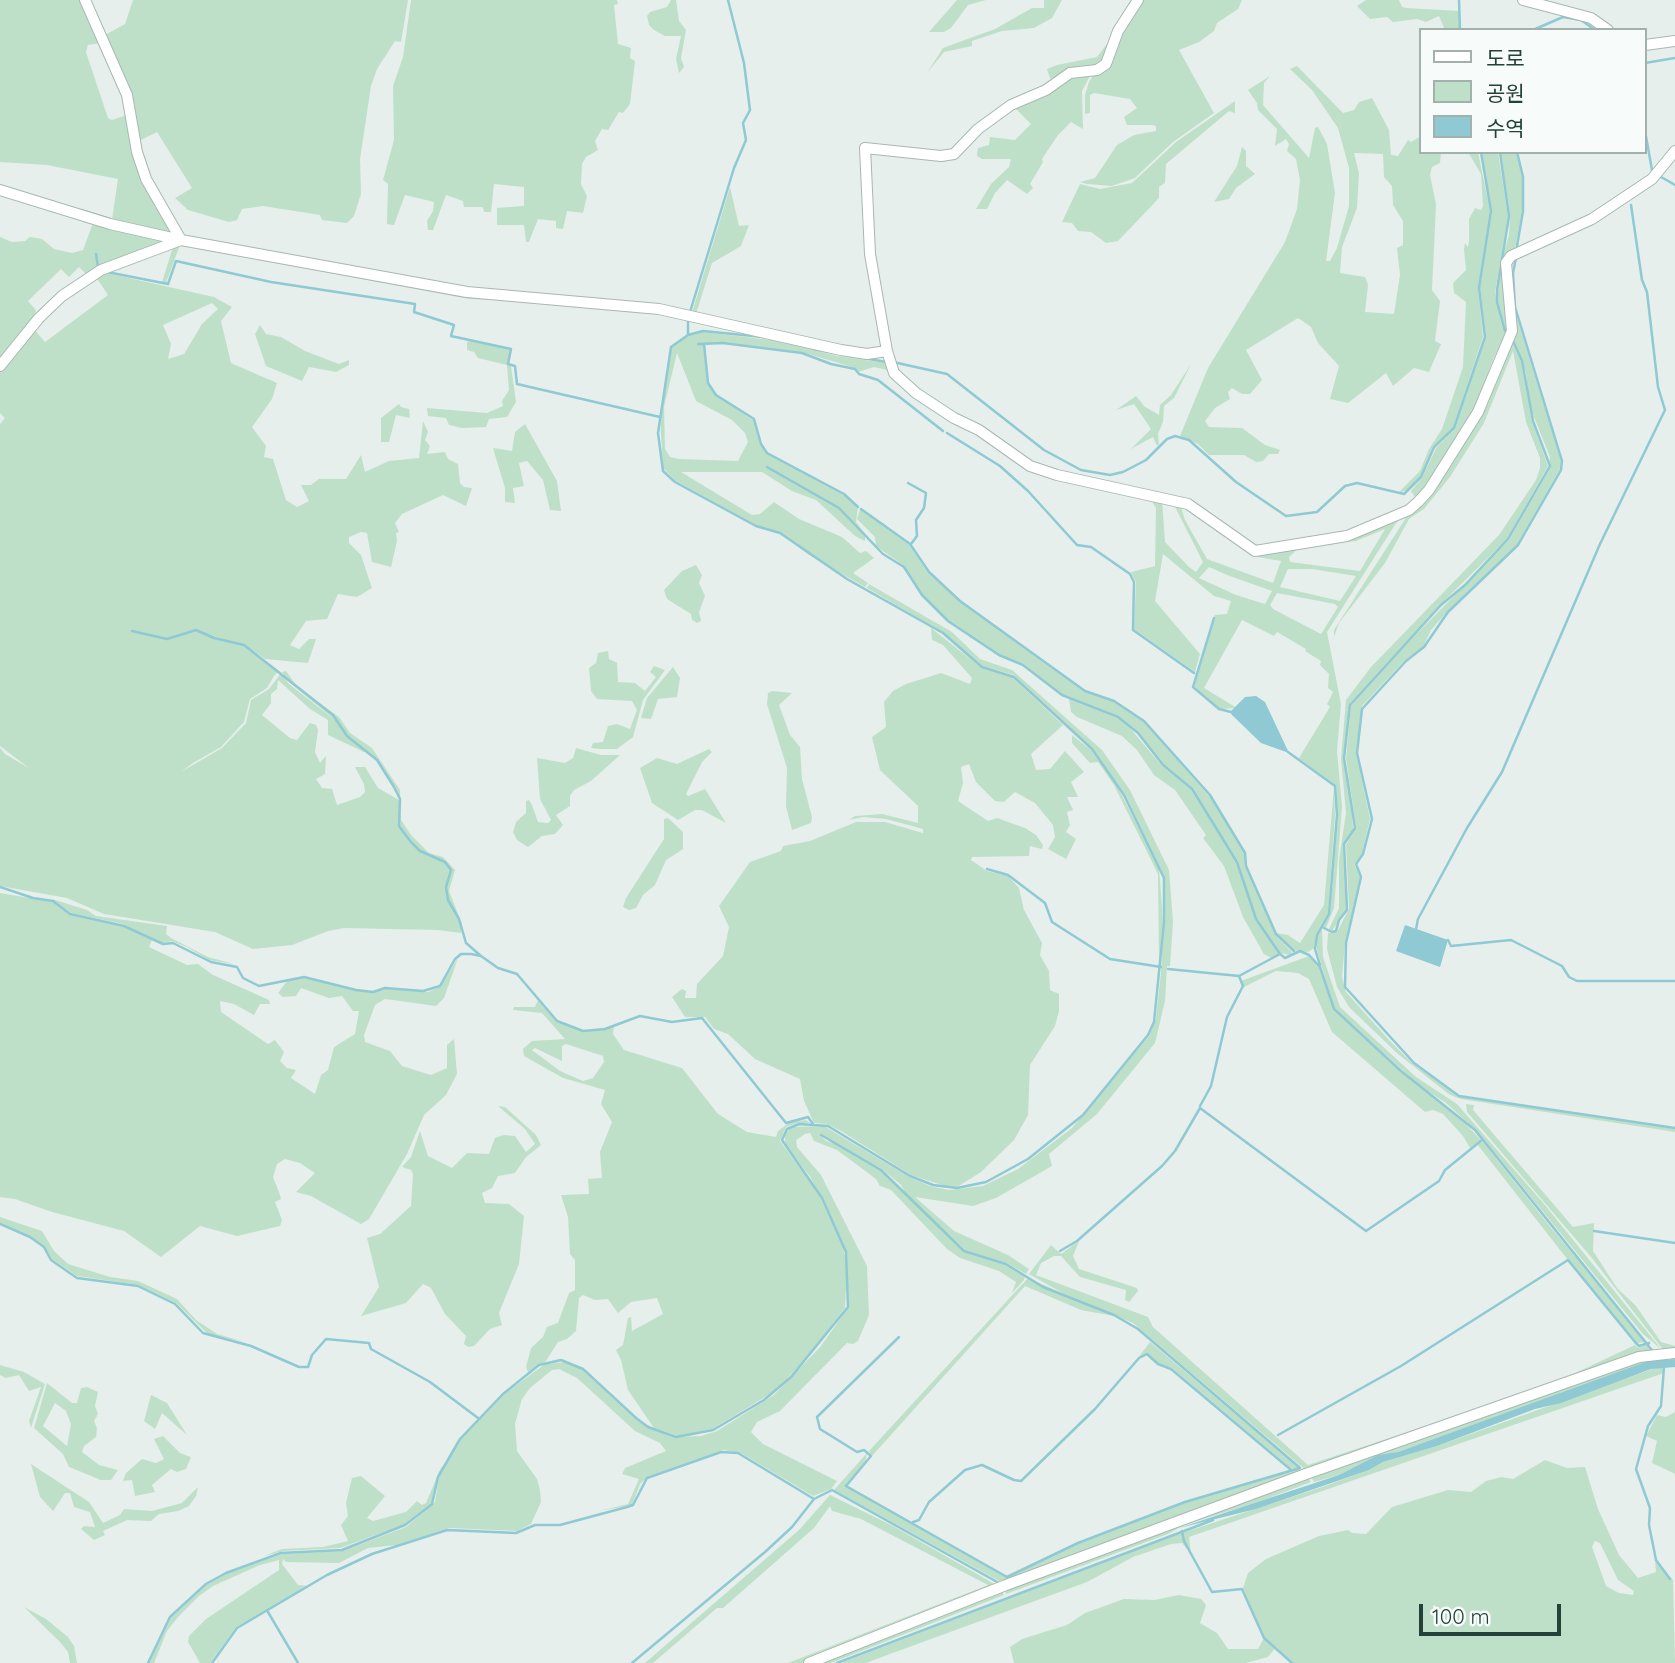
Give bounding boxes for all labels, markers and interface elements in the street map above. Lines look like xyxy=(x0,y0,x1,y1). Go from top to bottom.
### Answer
legend xyxy=(1420,28,1647,154)
text: 도로 xyxy=(1486,45,1525,71)
text: 공원 xyxy=(1486,80,1525,106)
text: 수역 xyxy=(1486,115,1525,141)
scale bar xyxy=(1423,1590,1565,1634)
text: 100 m xyxy=(1432,1603,1490,1629)

